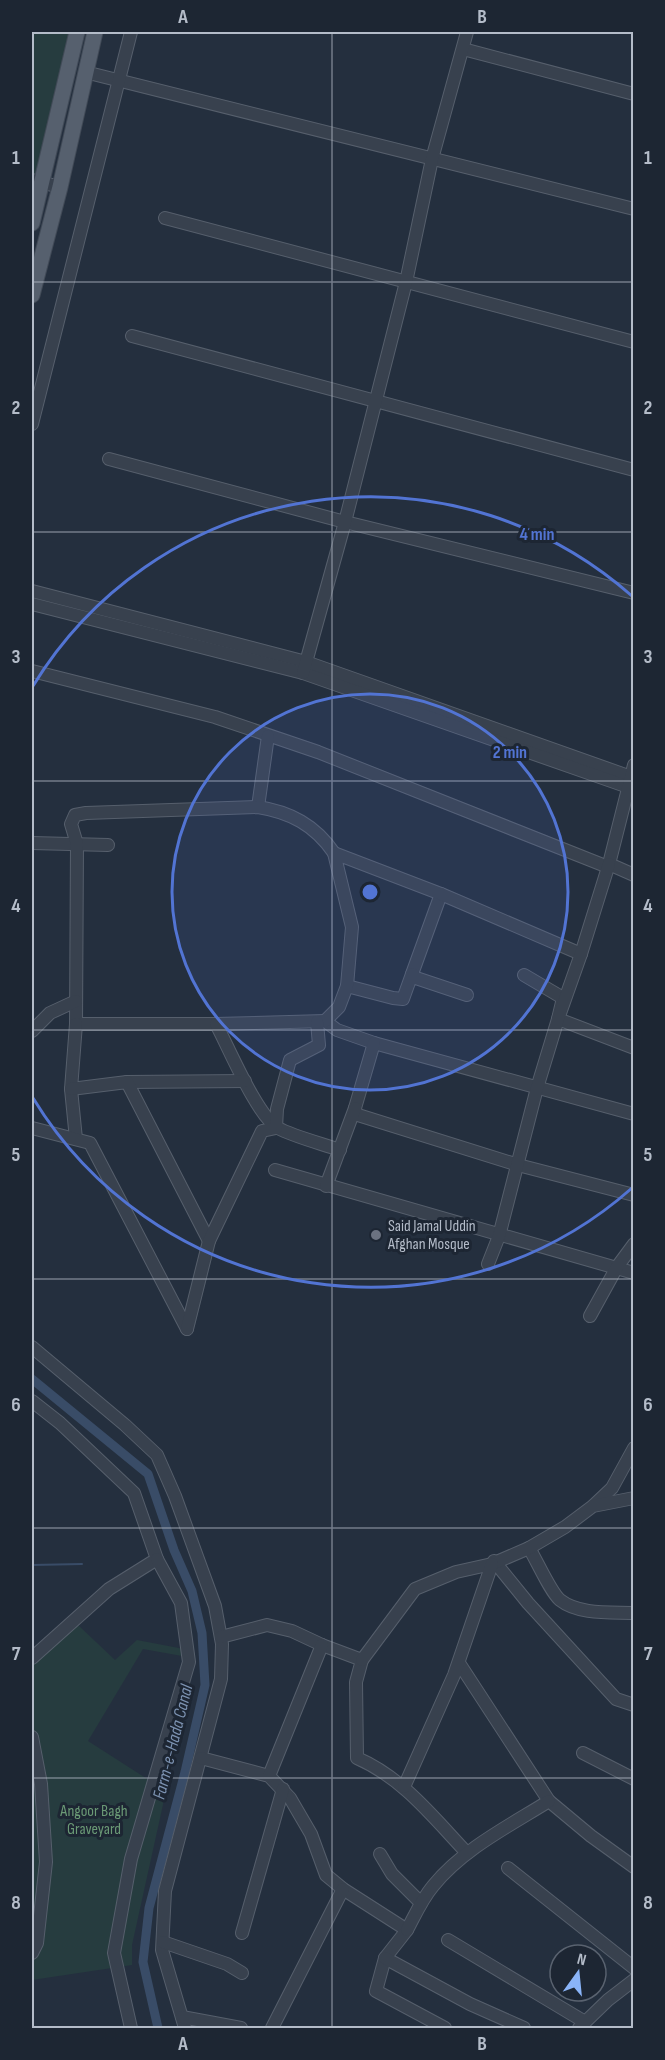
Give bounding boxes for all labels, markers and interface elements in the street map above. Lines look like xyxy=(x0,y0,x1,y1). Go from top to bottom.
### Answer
text: A xyxy=(177,5,188,29)
text: B xyxy=(477,5,487,29)
text: 1 xyxy=(12,146,20,170)
text: 1 xyxy=(644,146,652,170)
text: 2 xyxy=(12,396,20,420)
text: 2 xyxy=(644,396,652,420)
text: 4 min xyxy=(520,524,554,545)
text: 3 xyxy=(12,645,21,669)
text: 3 xyxy=(644,645,653,669)
text: 2 min xyxy=(493,742,527,763)
centre of rings xyxy=(360,882,380,902)
text: 4 xyxy=(11,894,21,918)
text: 4 xyxy=(643,894,653,918)
text: 5 xyxy=(12,1143,21,1167)
text: 5 xyxy=(644,1143,653,1167)
place label: Said Jamal Uddin Afghan Mosque xyxy=(387,1217,476,1254)
marker: Said Jamal Uddin Afghan Mosque xyxy=(369,1228,383,1242)
text: 6 xyxy=(11,1393,21,1417)
text: 6 xyxy=(643,1393,653,1417)
text: 7 xyxy=(12,1642,21,1666)
text: 7 xyxy=(644,1642,653,1666)
water label: Farm-e-Hada Canal xyxy=(149,1682,198,1802)
park label: Angoor Bagh Graveyard xyxy=(59,1802,128,1839)
text: 8 xyxy=(11,1891,21,1915)
text: 8 xyxy=(643,1891,653,1915)
north arrow xyxy=(548,1943,608,2003)
text: N xyxy=(575,1950,588,1970)
text: A xyxy=(177,2032,188,2056)
text: B xyxy=(477,2032,487,2056)

